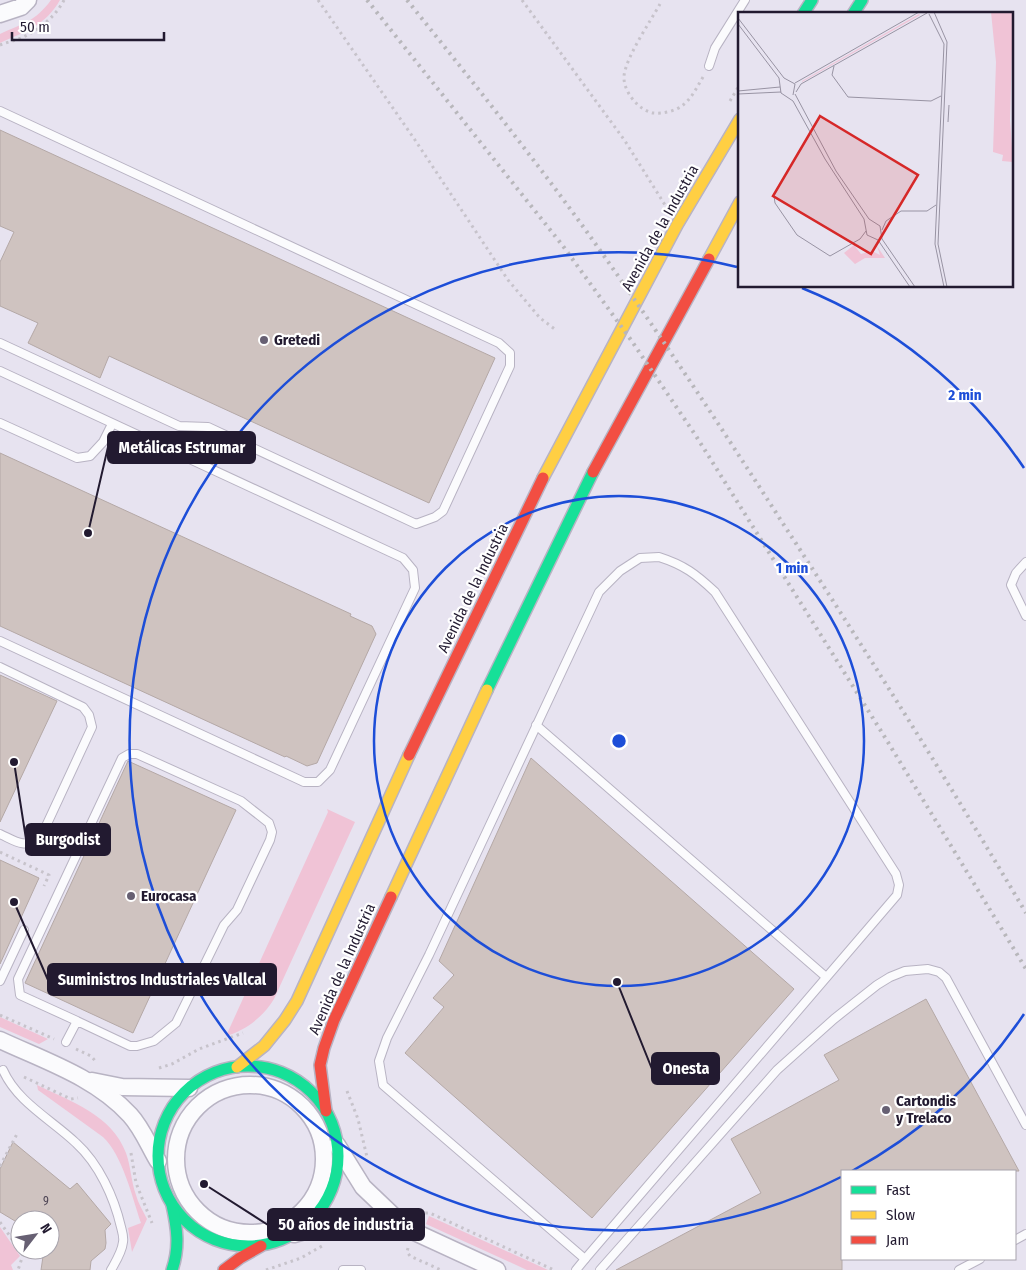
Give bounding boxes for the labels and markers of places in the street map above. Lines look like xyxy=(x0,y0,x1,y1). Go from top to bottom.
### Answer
place label: Gretedi xyxy=(274,331,320,349)
marker: Gretedi xyxy=(258,334,270,346)
callout: Metálicas Estrumar xyxy=(108,432,255,463)
centre of rings xyxy=(610,732,628,750)
callout: Burgodist xyxy=(26,824,110,855)
place label: Eurocasa xyxy=(141,887,197,905)
marker: Eurocasa xyxy=(125,890,137,902)
callout: Suministros Industriales Vallcal xyxy=(48,964,276,995)
callout: Onesta xyxy=(652,1053,719,1084)
place label: Cartondis y Trelaco xyxy=(895,1092,957,1127)
marker: Cartondis y Trelaco xyxy=(880,1104,892,1116)
callout: 50 años de industria xyxy=(268,1209,424,1240)

